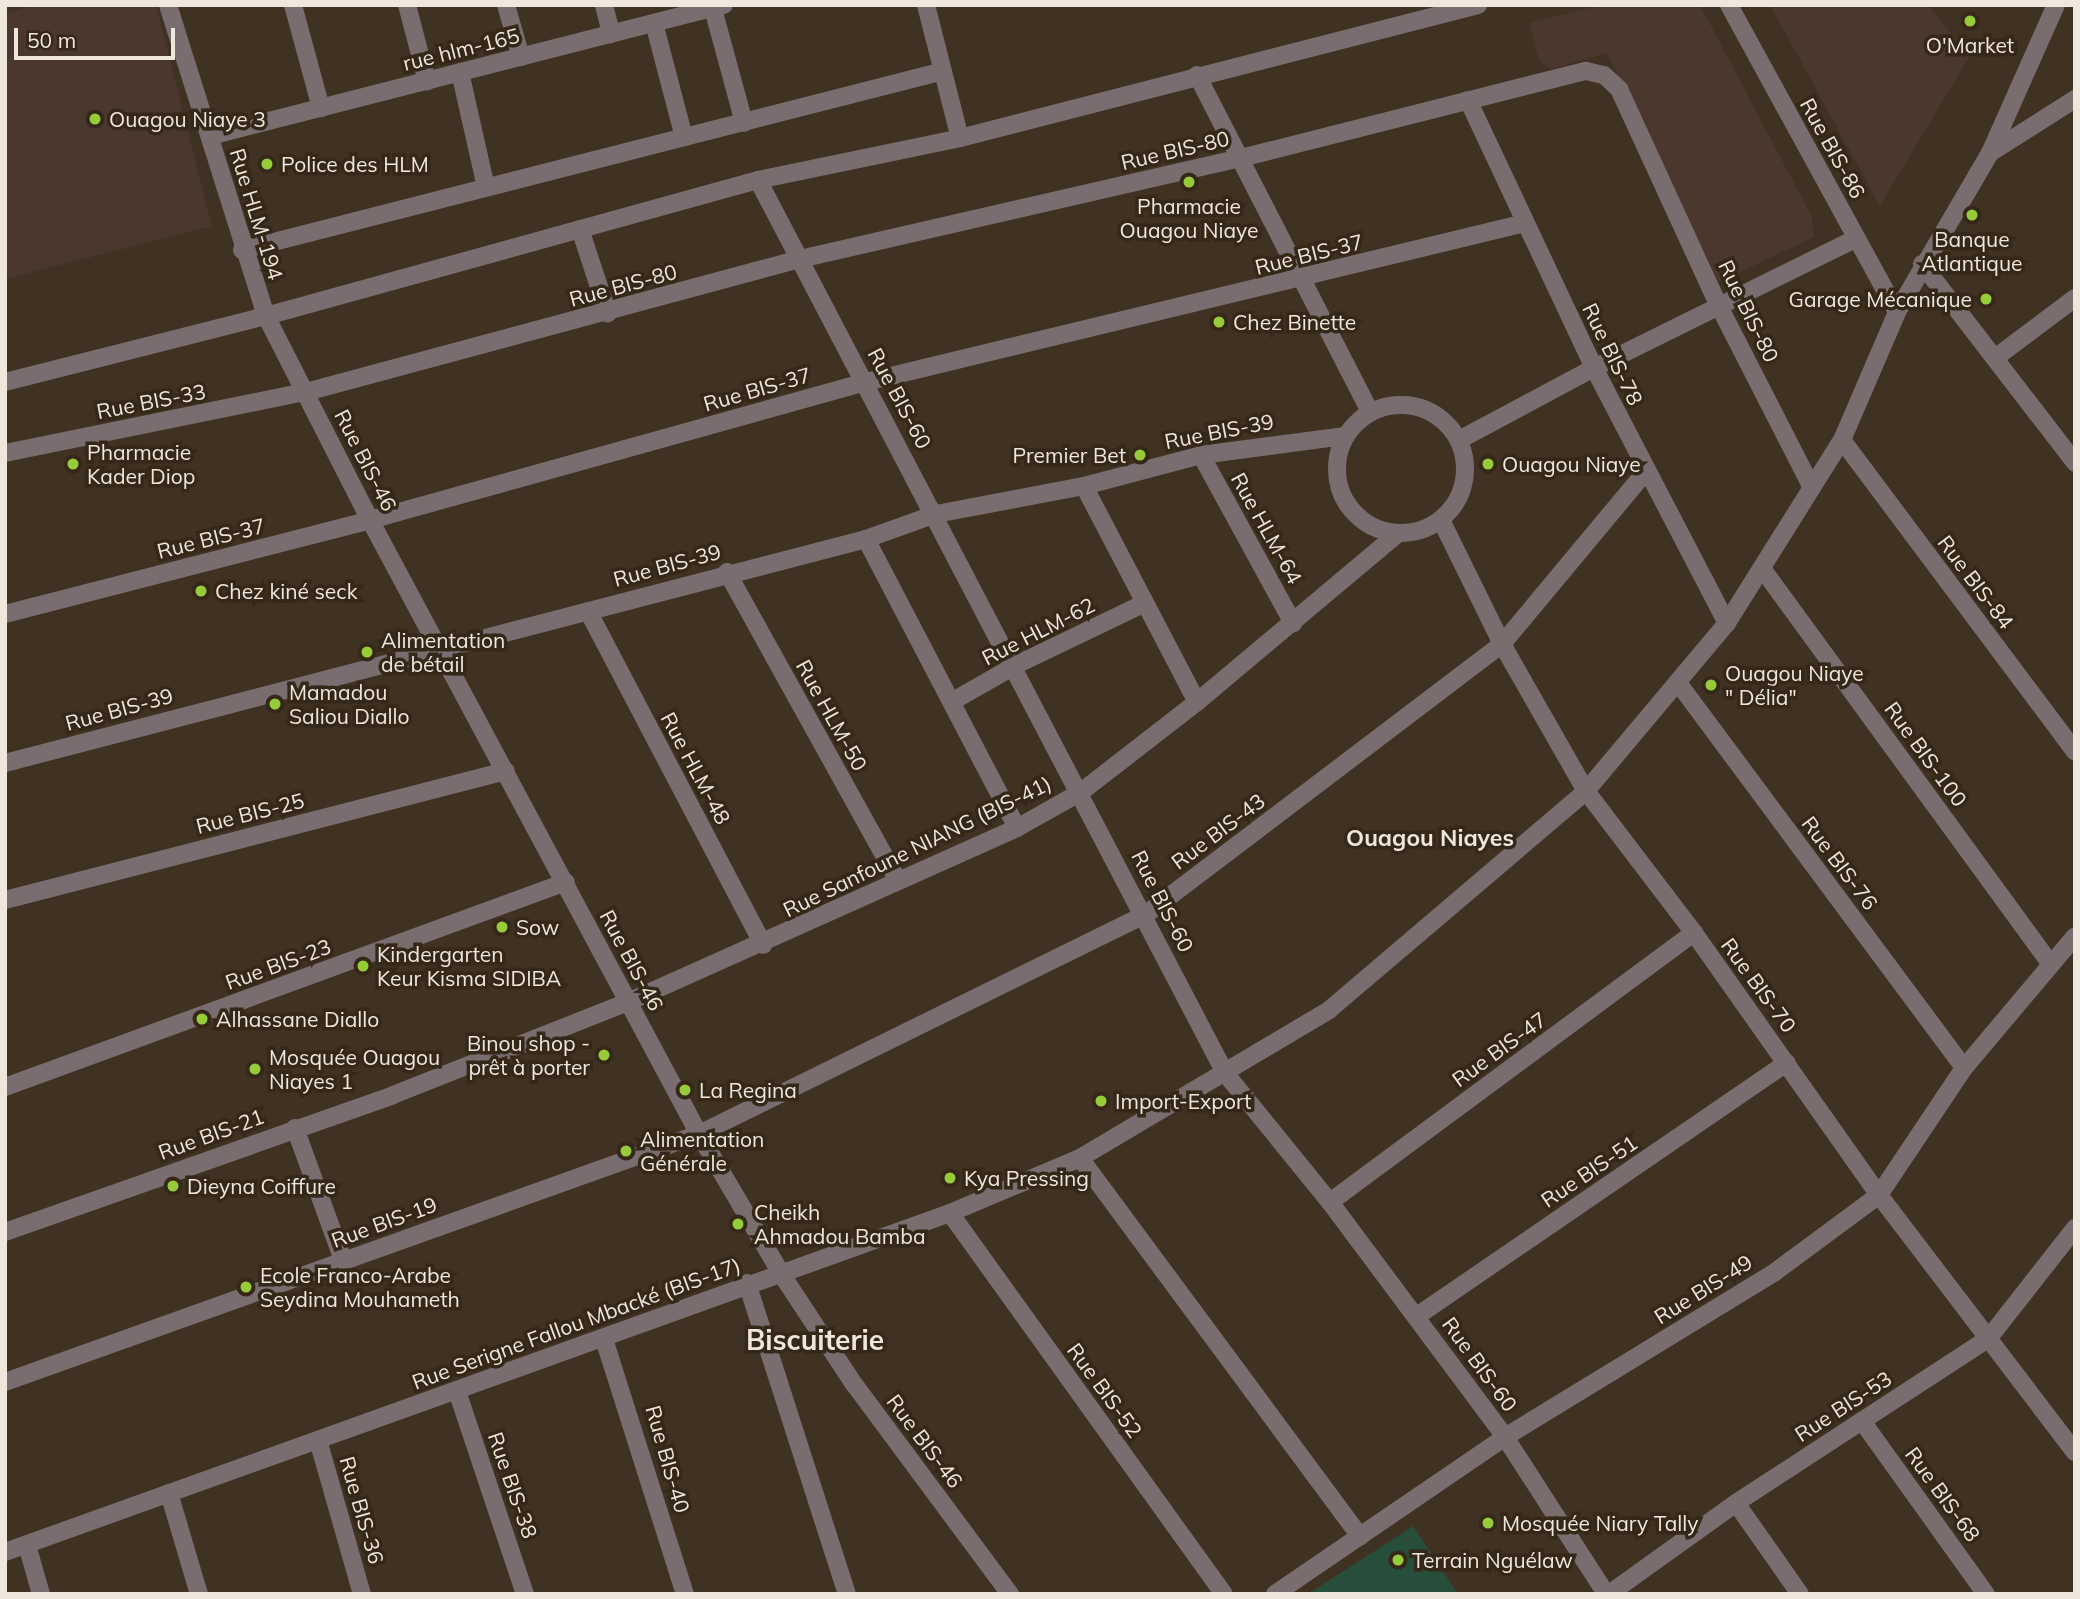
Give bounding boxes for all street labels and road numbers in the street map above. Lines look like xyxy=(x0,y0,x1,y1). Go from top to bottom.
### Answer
street label: rue hlm-165 xyxy=(400,22,522,76)
street label: Rue BIS-86 xyxy=(1795,94,1871,202)
street label: Rue BIS-80 xyxy=(1118,125,1232,175)
street label: Rue HLM-194 xyxy=(225,145,289,283)
street label: Rue BIS-37 xyxy=(1252,228,1366,280)
street label: Rue BIS-80 xyxy=(1713,256,1785,366)
street label: Rue BIS-80 xyxy=(566,259,680,311)
street label: Rue BIS-78 xyxy=(1577,299,1649,409)
street label: Rue BIS-60 xyxy=(863,343,937,453)
street label: Rue BIS-37 xyxy=(700,362,814,416)
street label: Rue BIS-33 xyxy=(94,378,208,424)
street label: Rue BIS-46 xyxy=(330,405,402,515)
street label: Rue BIS-39 xyxy=(1162,408,1276,454)
street label: Rue HLM-64 xyxy=(1226,468,1308,588)
street label: Rue BIS-37 xyxy=(154,512,268,564)
street label: Rue BIS-84 xyxy=(1933,530,2019,634)
street label: Rue BIS-39 xyxy=(610,539,724,591)
street label: Rue HLM-62 xyxy=(977,592,1099,670)
street label: Rue HLM-50 xyxy=(791,655,873,775)
street label: Rue BIS-39 xyxy=(62,683,176,735)
street label: Rue BIS-100 xyxy=(1880,697,1972,811)
street label: Rue HLM-48 xyxy=(656,708,736,828)
street label: Rue Sanfoune NIANG (BIS-41) xyxy=(779,770,1055,922)
street label: Rue BIS-25 xyxy=(193,787,307,839)
street label: Rue BIS-43 xyxy=(1166,788,1270,874)
street label: Rue BIS-76 xyxy=(1797,811,1883,915)
street label: Rue BIS-60 xyxy=(1127,846,1199,956)
street label: Rue BIS-46 xyxy=(595,905,669,1015)
street label: Rue BIS-23 xyxy=(222,933,334,995)
street label: Rue BIS-70 xyxy=(1716,933,1802,1037)
street label: Rue BIS-47 xyxy=(1447,1006,1551,1092)
street label: Rue BIS-21 xyxy=(155,1103,267,1165)
street label: Rue BIS-51 xyxy=(1536,1130,1642,1212)
street label: Rue BIS-19 xyxy=(328,1191,440,1253)
street label: Rue BIS-49 xyxy=(1649,1249,1757,1329)
street label: Rue Serigne Fallou Mbacké (BIS-17) xyxy=(408,1252,744,1394)
street label: Rue BIS-60 xyxy=(1437,1312,1523,1416)
street label: Rue BIS-52 xyxy=(1062,1338,1148,1442)
street label: Rue BIS-53 xyxy=(1790,1365,1896,1447)
street label: Rue BIS-46 xyxy=(882,1389,968,1493)
street label: Rue BIS-40 xyxy=(641,1402,695,1516)
street label: Rue BIS-38 xyxy=(483,1429,543,1541)
street label: Rue BIS-68 xyxy=(1900,1442,1986,1546)
street label: Rue BIS-36 xyxy=(335,1453,389,1567)

